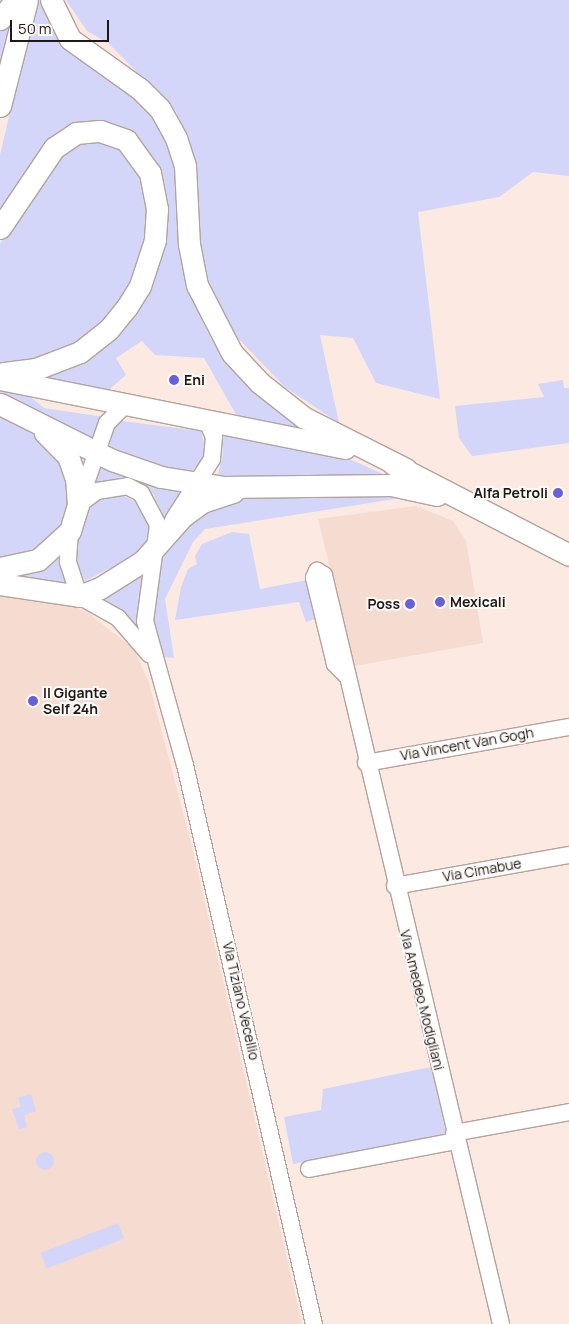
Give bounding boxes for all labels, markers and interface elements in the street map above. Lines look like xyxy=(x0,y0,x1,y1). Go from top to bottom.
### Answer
scale bar xyxy=(12,10,111,42)
text: 50 m xyxy=(18,18,52,39)
place label: Eni xyxy=(184,372,205,388)
marker: Eni xyxy=(168,374,180,386)
place label: Alfa Petroli xyxy=(473,485,548,501)
marker: Alfa Petroli xyxy=(552,487,564,499)
place label: Mexicali xyxy=(450,594,506,610)
place label: Poss xyxy=(368,596,400,612)
marker: Mexicali xyxy=(434,596,446,608)
marker: Poss xyxy=(404,598,416,610)
place label: Il Gigante Self 24h xyxy=(43,685,107,718)
marker: Il Gigante Self 24h xyxy=(27,695,39,707)
street label: Via Vincent Van Gogh xyxy=(399,724,535,764)
street label: Via Cimabue xyxy=(441,855,523,885)
street label: Via Amedeo Modigliani xyxy=(396,928,448,1072)
street label: Via Tiziano Vecellio xyxy=(219,940,263,1062)

